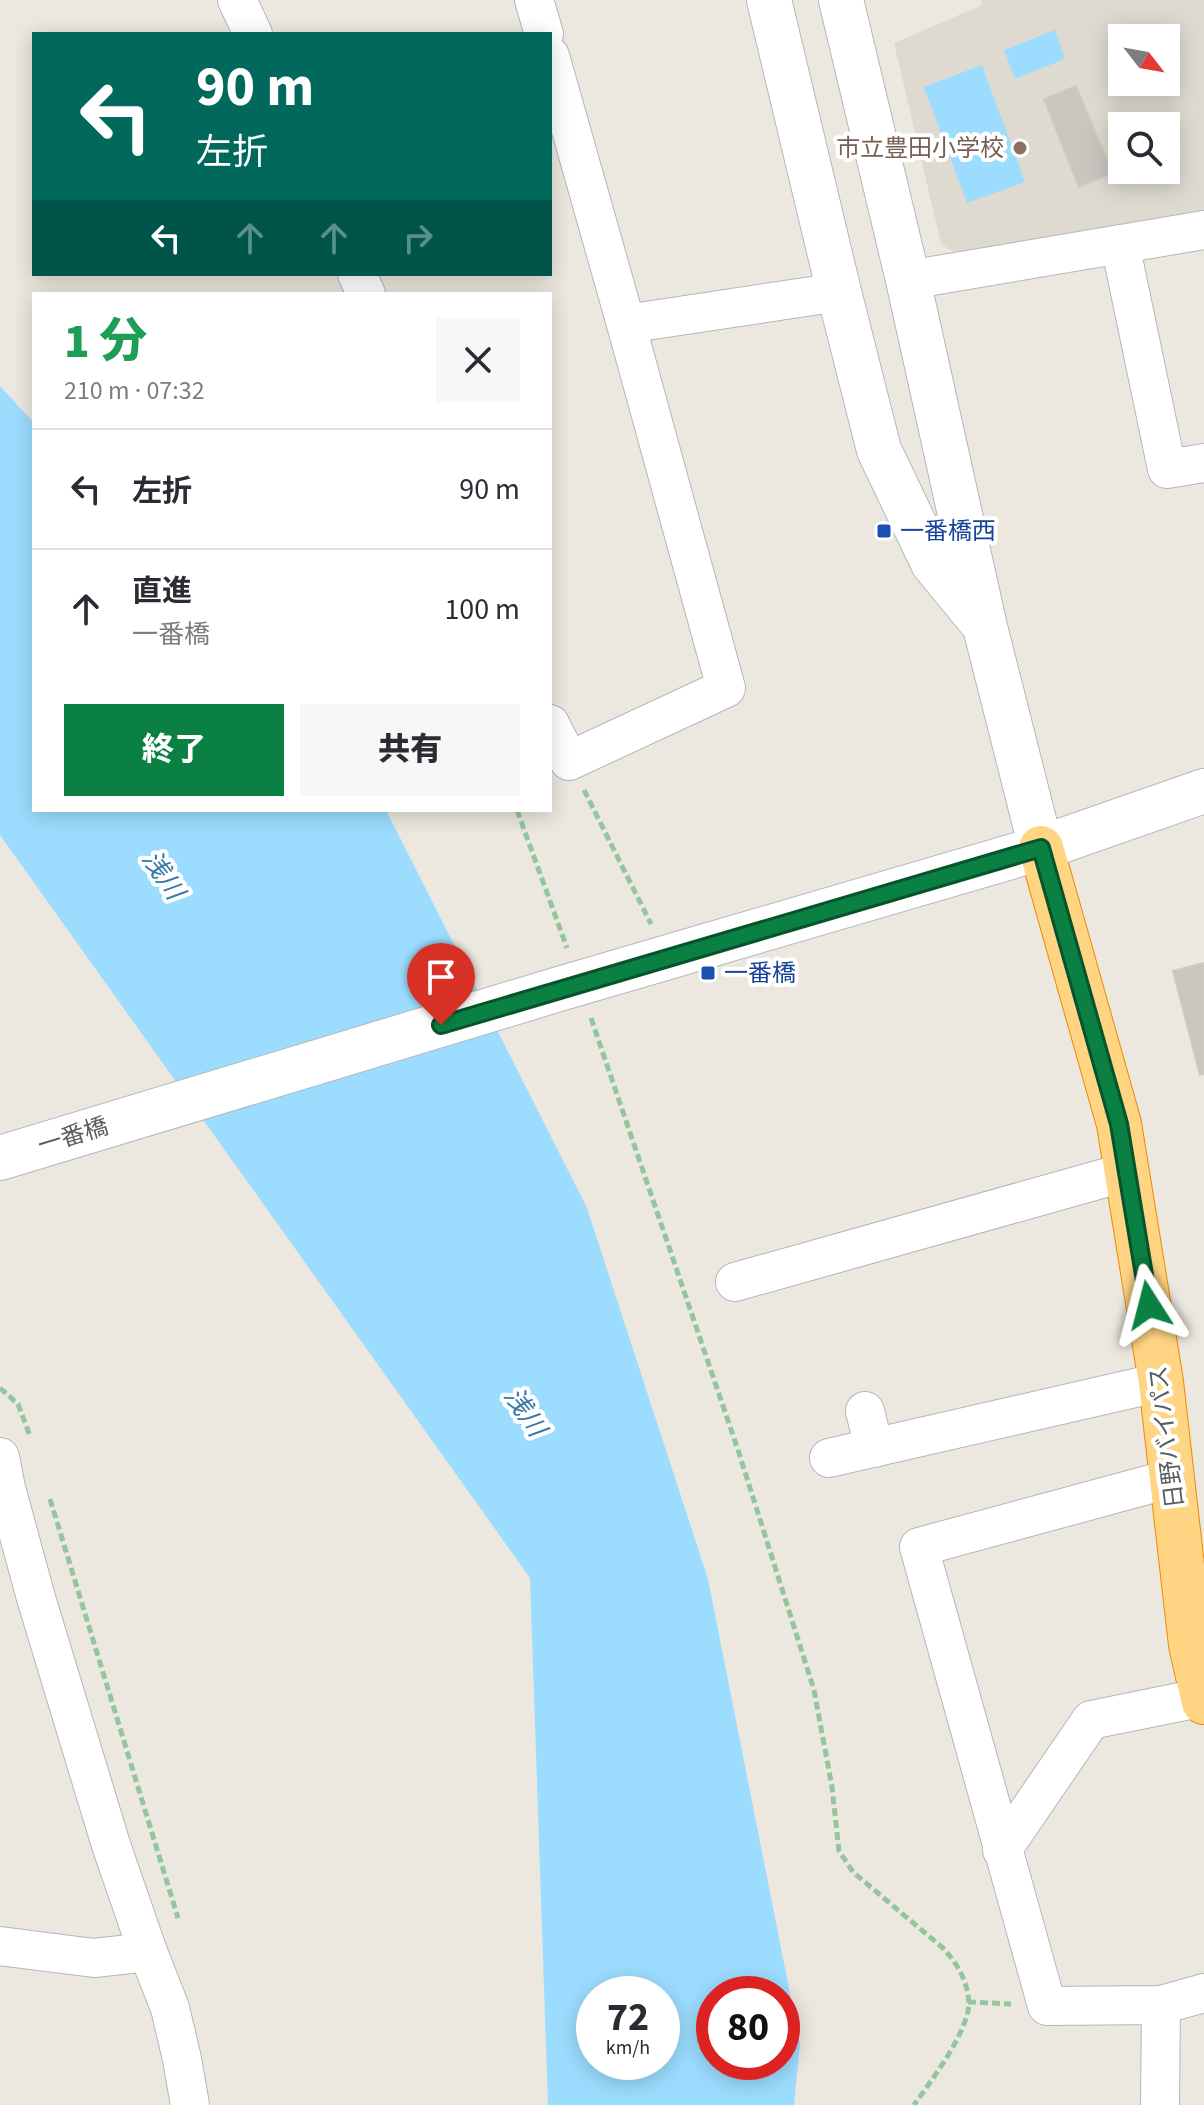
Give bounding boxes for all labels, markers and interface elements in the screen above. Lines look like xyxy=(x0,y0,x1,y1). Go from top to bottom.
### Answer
north arrow xyxy=(1108,24,1180,96)
map controls xyxy=(1108,24,1180,184)
text: 90 m xyxy=(196,48,314,127)
icon: left xyxy=(64,64,168,168)
button: search xyxy=(1108,112,1180,184)
text: 左折 xyxy=(196,127,268,178)
place label: 市立豊田小学校 xyxy=(836,131,1004,166)
marker: 市立豊田小学校 xyxy=(1011,139,1029,157)
icon: left xyxy=(144,216,188,260)
icon: ahead xyxy=(228,216,272,260)
icon: ahead xyxy=(312,216,356,260)
icon: right xyxy=(396,216,440,260)
text: 1 分 xyxy=(64,308,147,376)
button: close xyxy=(436,318,520,402)
text: 210 m · 07:32 xyxy=(64,372,205,409)
icon: left xyxy=(64,467,108,511)
text: 90 m xyxy=(459,468,520,511)
text: 左折 xyxy=(132,470,192,513)
place label: 一番橋西 xyxy=(900,514,996,549)
marker: 一番橋西 xyxy=(875,522,893,540)
text: 直進 xyxy=(132,570,192,613)
icon: ahead xyxy=(64,587,108,631)
text: 100 m xyxy=(444,588,520,631)
text: 一番橋 xyxy=(132,616,210,653)
button: 終了 xyxy=(64,704,284,796)
button: 共有 xyxy=(300,704,520,796)
water label: 浅川 xyxy=(133,843,195,909)
pin xyxy=(407,943,475,1025)
icon: arrive xyxy=(419,955,463,999)
place label: 一番橋 xyxy=(724,956,796,991)
marker: 一番橋 xyxy=(699,964,717,982)
street label: 一番橋 xyxy=(33,1109,113,1163)
position arrow xyxy=(1107,1263,1191,1347)
street label: 日野バイパス xyxy=(1141,1364,1193,1510)
water label: 浅川 xyxy=(495,1380,557,1446)
speed limit sign: 80 xyxy=(696,1976,800,2080)
text: 72 xyxy=(607,1989,649,2046)
text: km/h xyxy=(606,2034,650,2062)

